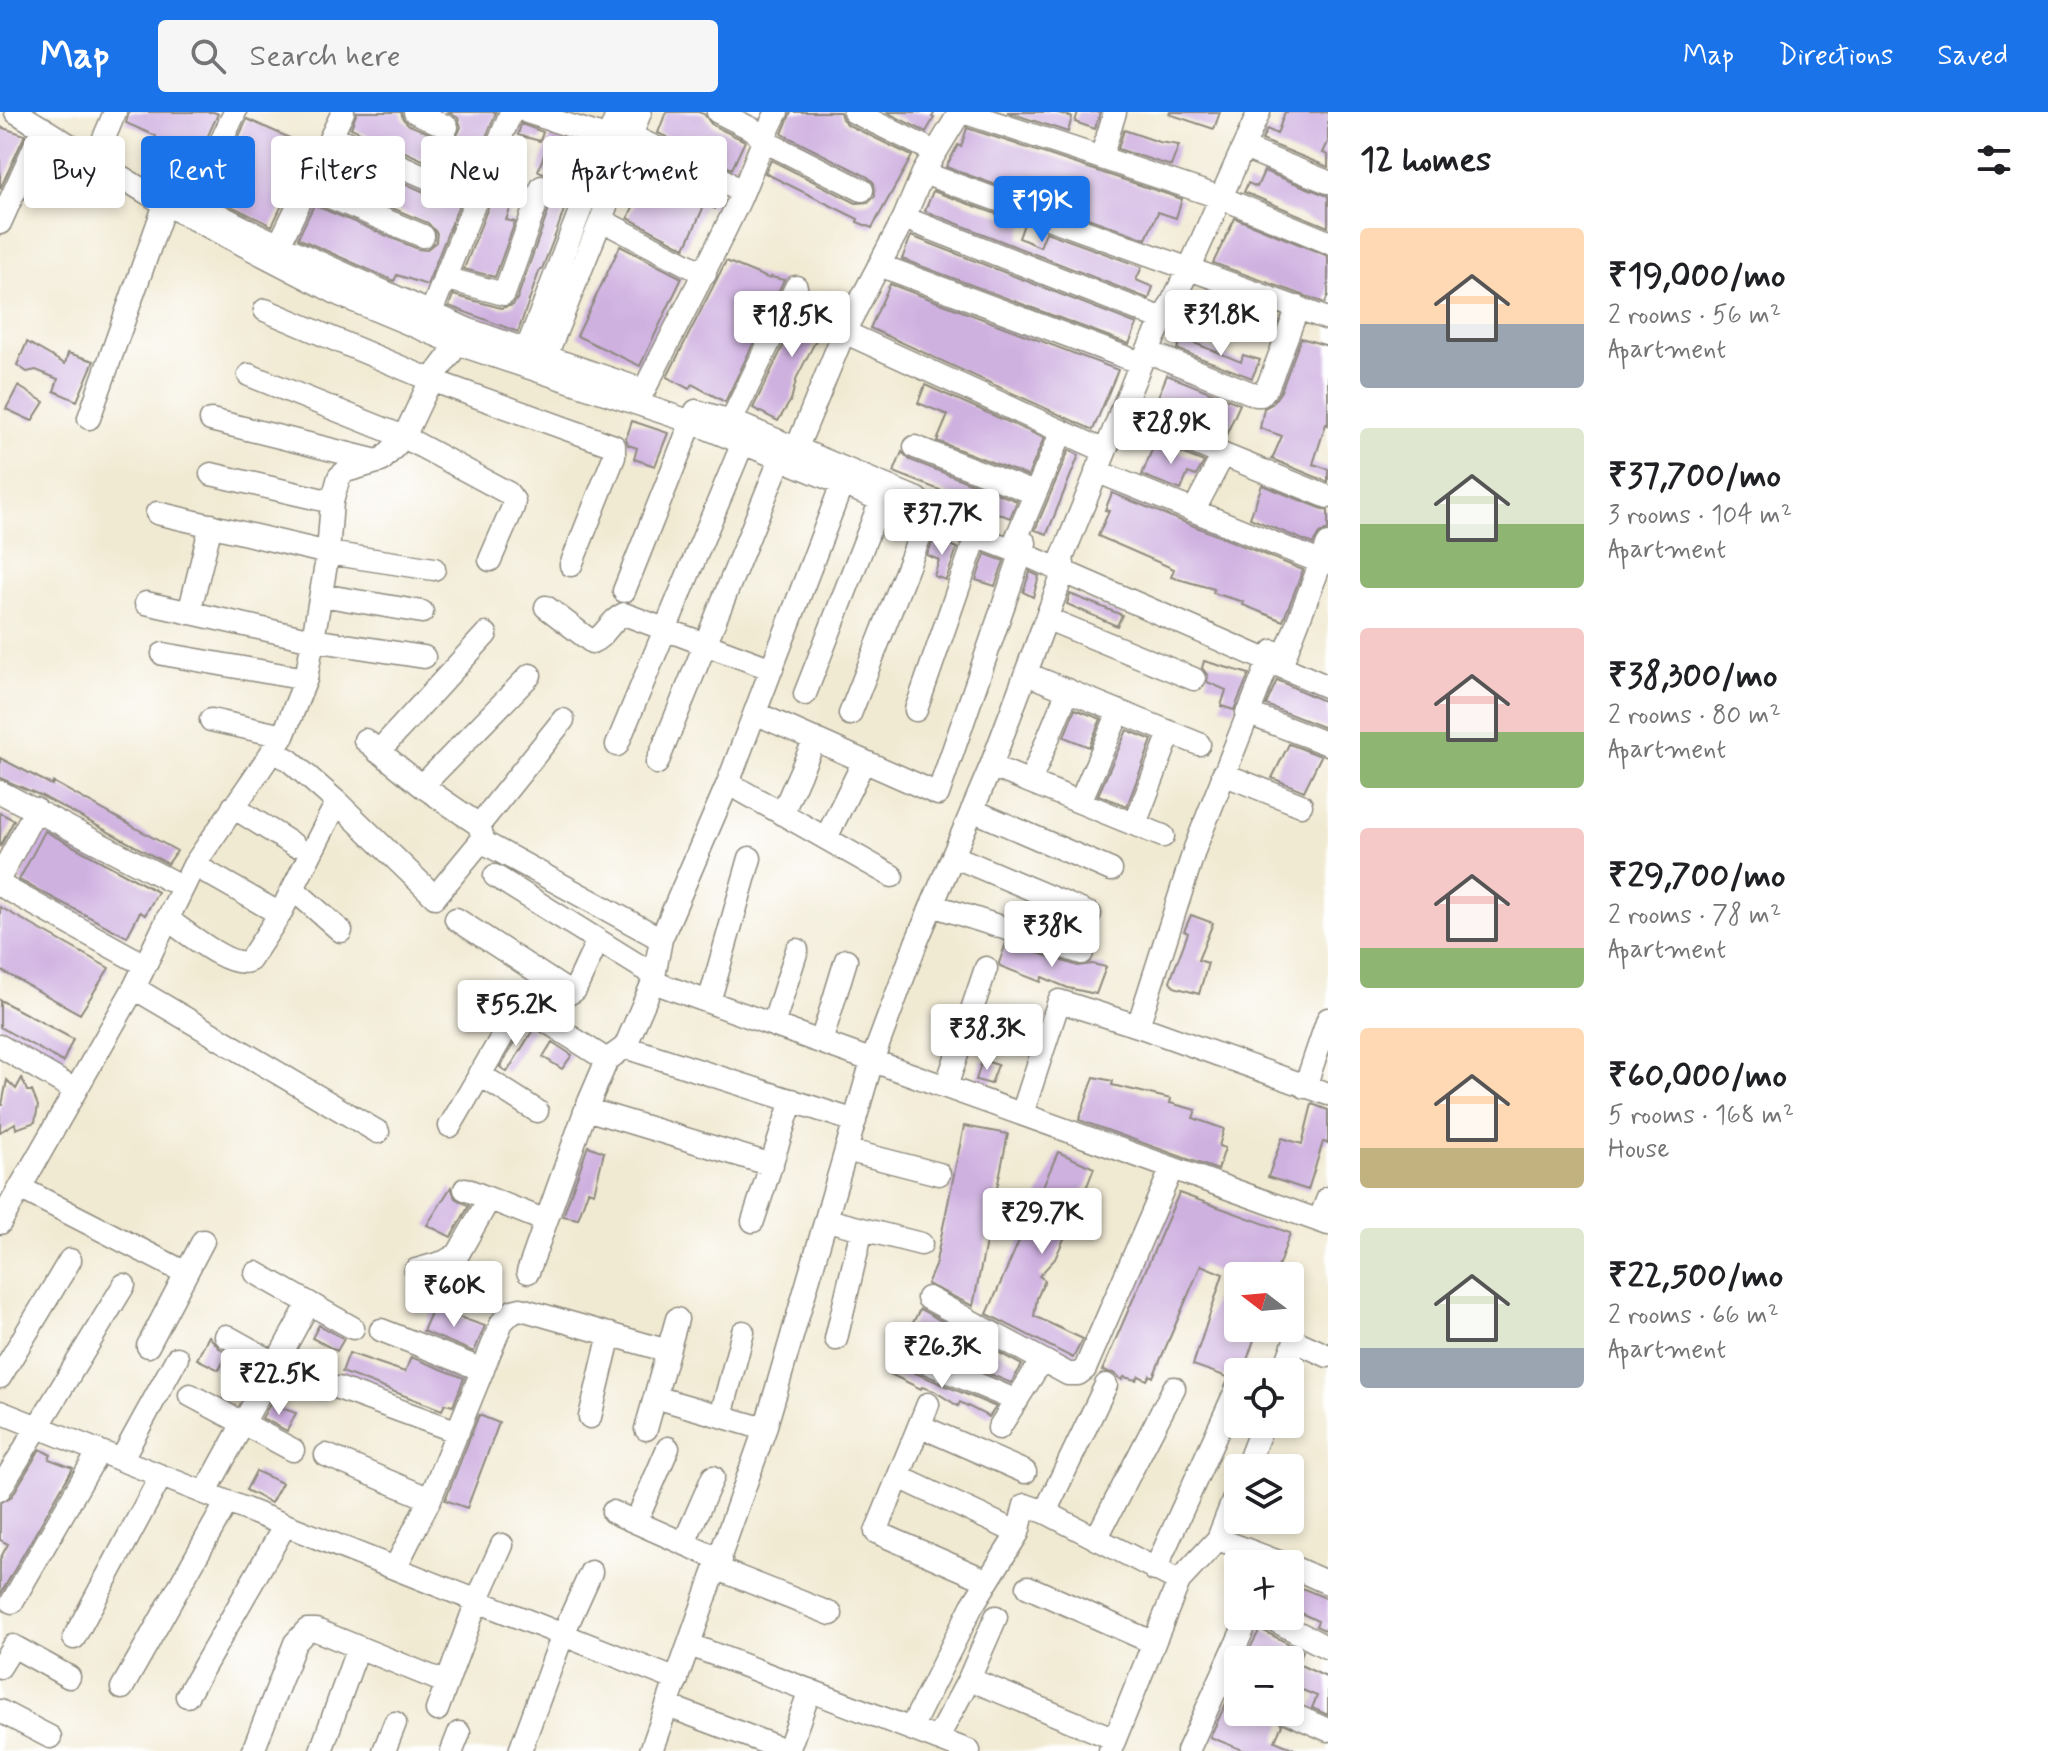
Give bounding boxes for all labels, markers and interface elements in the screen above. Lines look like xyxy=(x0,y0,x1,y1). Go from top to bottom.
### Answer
search box xyxy=(158,20,718,92)
text: Map xyxy=(40,32,110,81)
icon: search xyxy=(186,34,230,78)
text: Search here xyxy=(250,37,401,76)
text: Map xyxy=(1683,38,1734,75)
text: Directions xyxy=(1778,38,1893,75)
text: Saved xyxy=(1937,38,2008,75)
chip: Buy xyxy=(24,136,125,208)
chip: Rent xyxy=(141,136,255,208)
chip: Filters xyxy=(271,136,405,208)
chip: New xyxy=(421,136,527,208)
chip: Apartment xyxy=(543,136,727,208)
text: 12 homes xyxy=(1360,138,1491,183)
icon: filters xyxy=(1972,138,2016,182)
pin: ₹19K xyxy=(995,176,1089,244)
text: ₹19K xyxy=(1012,185,1072,219)
text: ₹19,000/mo xyxy=(1608,254,1786,299)
icon: home xyxy=(1424,260,1520,356)
pin: ₹31.8K xyxy=(1156,290,1286,358)
pin: ₹18.5K xyxy=(727,291,857,359)
text: ₹31.8K xyxy=(1183,299,1259,333)
text: 2 rooms · 56 m² xyxy=(1608,299,1781,333)
text: ₹18.5K xyxy=(752,300,832,334)
text: Apartment xyxy=(1608,333,1726,367)
pin: ₹28.9K xyxy=(1106,398,1236,466)
text: ₹28.9K xyxy=(1132,407,1210,441)
text: ₹37,700/mo xyxy=(1608,454,1781,499)
icon: home xyxy=(1424,460,1520,556)
pin: ₹37.7K xyxy=(877,489,1007,557)
text: ₹37.7K xyxy=(902,498,982,532)
text: 3 rooms · 104 m² xyxy=(1608,499,1792,533)
text: Apartment xyxy=(1608,533,1726,567)
text: ₹38,300/mo xyxy=(1608,654,1778,699)
icon: home xyxy=(1424,660,1520,756)
text: 2 rooms · 80 m² xyxy=(1608,699,1781,733)
text: Apartment xyxy=(1608,733,1726,767)
text: ₹29,700/mo xyxy=(1608,854,1786,899)
icon: home xyxy=(1424,860,1520,956)
text: 2 rooms · 78 m² xyxy=(1608,899,1781,933)
pin: ₹38K xyxy=(1005,901,1099,969)
text: ₹38K xyxy=(1022,910,1082,944)
text: Apartment xyxy=(1608,933,1726,967)
pin: ₹55.2K xyxy=(451,980,581,1048)
text: ₹55.2K xyxy=(476,989,556,1023)
pin: ₹38.3K xyxy=(922,1004,1052,1072)
text: ₹38.3K xyxy=(949,1013,1025,1047)
text: ₹60,000/mo xyxy=(1608,1054,1787,1099)
icon: home xyxy=(1424,1060,1520,1156)
text: 5 rooms · 168 m² xyxy=(1608,1099,1794,1133)
text: House xyxy=(1608,1133,1669,1167)
pin: ₹29.7K xyxy=(977,1188,1107,1256)
text: ₹29.7K xyxy=(1001,1197,1083,1231)
text: ₹22,500/mo xyxy=(1608,1254,1783,1299)
icon: home xyxy=(1424,1260,1520,1356)
pin: ₹60K xyxy=(407,1261,501,1329)
north arrow xyxy=(1224,1262,1304,1342)
map controls xyxy=(1224,1262,1304,1726)
text: ₹60K xyxy=(423,1270,485,1304)
text: 2 rooms · 66 m² xyxy=(1608,1299,1779,1333)
pin: ₹26.3K xyxy=(877,1322,1007,1390)
text: ₹26.3K xyxy=(903,1331,981,1365)
text: Apartment xyxy=(1608,1333,1726,1367)
pin: ₹22.5K xyxy=(214,1349,344,1417)
text: ₹22.5K xyxy=(239,1358,319,1392)
button: locate xyxy=(1224,1358,1304,1438)
button: layers xyxy=(1224,1454,1304,1534)
button: + xyxy=(1224,1550,1304,1630)
button: − xyxy=(1224,1646,1304,1726)

